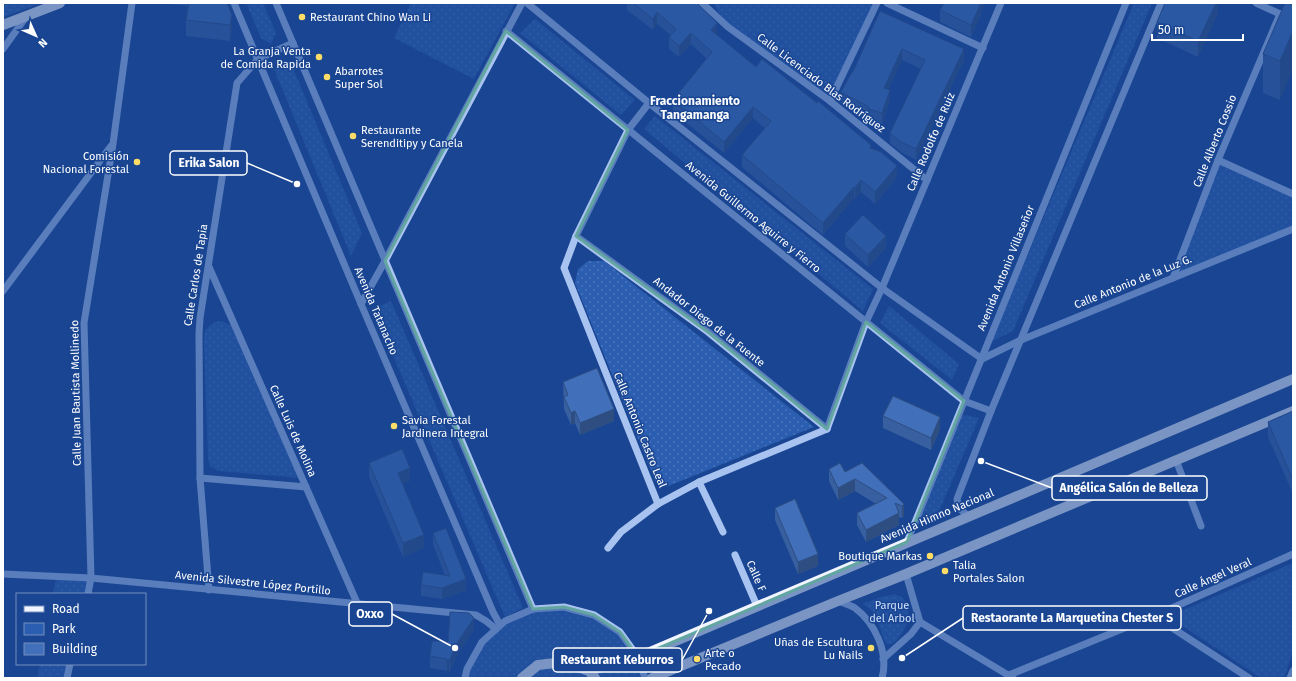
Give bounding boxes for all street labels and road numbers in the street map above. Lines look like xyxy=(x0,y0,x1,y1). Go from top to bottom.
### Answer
street label: Calle Licenciado Blas Rodríguez xyxy=(754,31,888,136)
street label: Calle Rodolfo de Ruiz xyxy=(904,91,958,193)
street label: Calle Alberto Cossio xyxy=(1190,93,1240,189)
street label: Avenida Guillermo Aguirre y Fierro xyxy=(683,158,823,276)
street label: Avenida Antonio Villaseñor xyxy=(975,203,1037,333)
street label: Calle Carlos de Tapia xyxy=(181,223,211,327)
street label: Calle Antonio de la Luz G. xyxy=(1072,252,1194,312)
street label: Avenida Tatanacho xyxy=(352,265,400,357)
street label: Andador Diego de la Fuente xyxy=(651,274,767,370)
street label: Calle Juan Bautista Mollinedo xyxy=(68,320,84,466)
street label: Calle Antonio Castro Leal xyxy=(611,370,669,490)
street label: Calle Luis de Molina xyxy=(267,383,319,479)
street label: Avenida Himno Nacional xyxy=(878,486,996,546)
street label: Calle Ángel Veral xyxy=(1172,554,1253,601)
street label: Calle F xyxy=(743,558,769,594)
street label: Avenida Silvestre López Portillo xyxy=(174,568,332,598)

